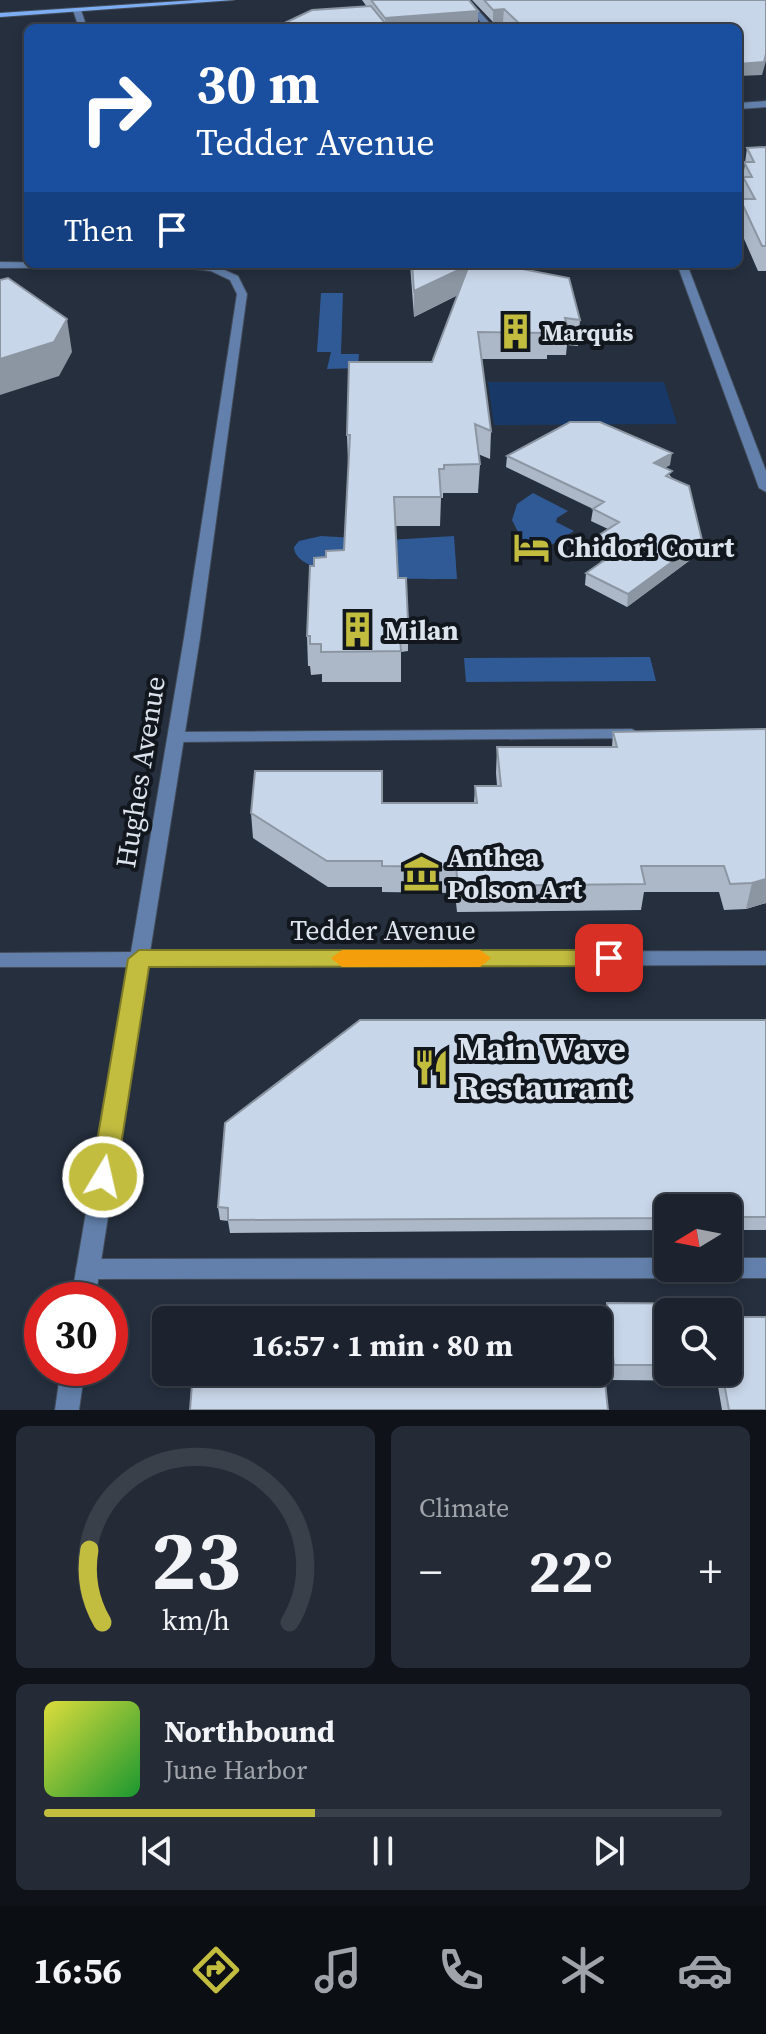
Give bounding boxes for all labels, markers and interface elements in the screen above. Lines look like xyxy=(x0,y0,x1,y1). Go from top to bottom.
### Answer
text: 30 m xyxy=(196,45,319,122)
icon: right xyxy=(64,56,168,160)
text: Tedder Avenue xyxy=(196,118,435,167)
icon: arrive xyxy=(150,208,194,252)
text: Then xyxy=(64,210,134,251)
building icon: Marquis xyxy=(497,313,535,351)
place label: Marquis xyxy=(542,316,634,349)
hotel icon: Chidori Court xyxy=(512,528,550,566)
place label: Chidori Court xyxy=(557,528,735,566)
building icon: Milan xyxy=(339,611,377,649)
place label: Milan xyxy=(384,611,459,649)
street label: Hughes Avenue xyxy=(106,673,174,871)
place label: Anthea Polson Art xyxy=(447,838,583,908)
museum icon: Anthea Polson Art xyxy=(402,854,440,892)
street label: Tedder Avenue xyxy=(290,911,476,949)
pin xyxy=(575,924,643,992)
icon: arrive xyxy=(587,936,631,980)
place label: Main Wave Restaurant xyxy=(457,1025,630,1110)
restaurant icon: Main Wave Restaurant xyxy=(412,1049,450,1087)
position arrow xyxy=(61,1135,145,1219)
north arrow xyxy=(654,1194,742,1282)
map controls xyxy=(654,1194,742,1386)
speed limit sign: 30 xyxy=(24,1282,128,1386)
button: search xyxy=(654,1298,742,1386)
text: 16:57 · 1 min · 80 m xyxy=(251,1325,513,1366)
text: Climate xyxy=(419,1490,509,1526)
text: 23 xyxy=(150,1503,241,1617)
text: 22° xyxy=(528,1530,613,1612)
text: − xyxy=(419,1541,442,1602)
text: + xyxy=(699,1541,722,1602)
text: km/h xyxy=(161,1600,230,1640)
text: Northbound xyxy=(164,1711,335,1752)
text: June Harbor xyxy=(164,1752,307,1788)
icon: previous xyxy=(135,1829,179,1873)
icon: pause xyxy=(361,1829,405,1873)
icon: next xyxy=(587,1829,631,1873)
icon: directions xyxy=(188,1942,244,1998)
icon: music xyxy=(310,1942,366,1998)
icon: phone xyxy=(433,1942,489,1998)
icon: climate xyxy=(555,1942,611,1998)
icon: car xyxy=(677,1942,733,1998)
text: 16:56 xyxy=(33,1946,122,1995)

